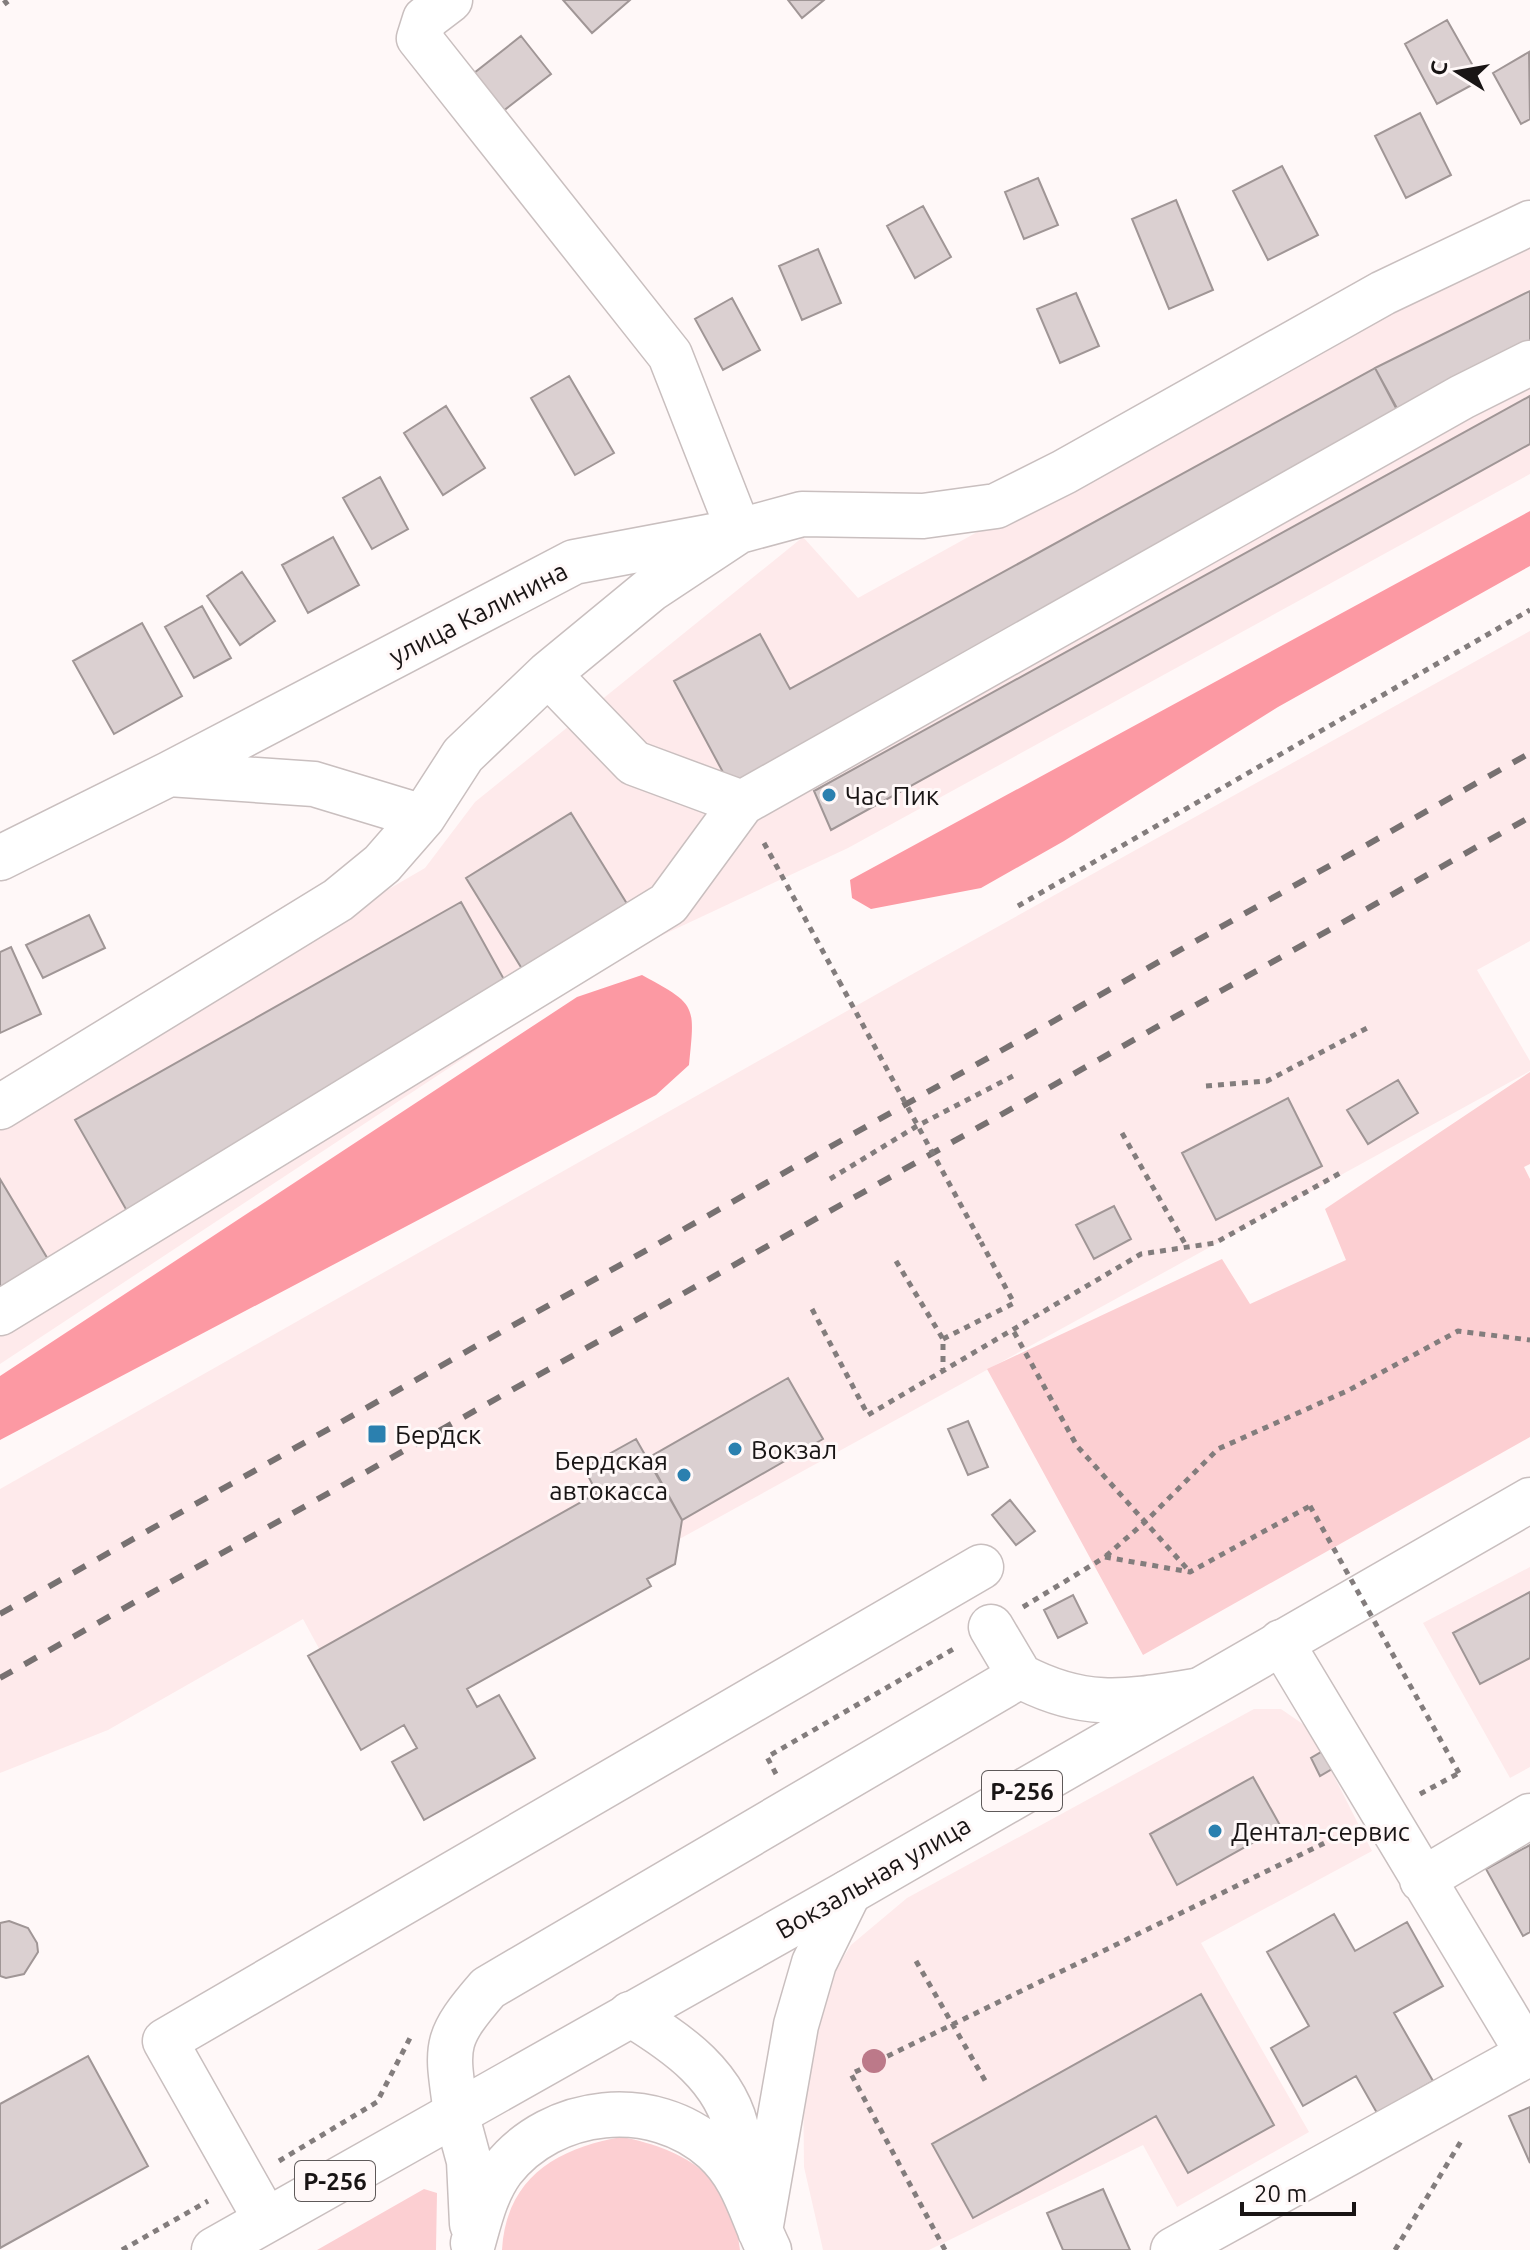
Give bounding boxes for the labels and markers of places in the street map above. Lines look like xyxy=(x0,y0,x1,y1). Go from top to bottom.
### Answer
place label: Час Пик xyxy=(845,781,939,810)
marker: Час Пик xyxy=(820,786,838,804)
place label: Бердск xyxy=(395,1420,481,1449)
marker: Бердск xyxy=(366,1423,388,1445)
place label: Вокзал xyxy=(751,1435,837,1464)
marker: Вокзал xyxy=(726,1440,744,1458)
place label: Бердская автокасса xyxy=(549,1446,668,1505)
marker: Бердская автокасса xyxy=(675,1466,693,1484)
place label: Дентал-сервис xyxy=(1231,1817,1410,1846)
marker: Дентал-сервис xyxy=(1206,1822,1224,1840)

